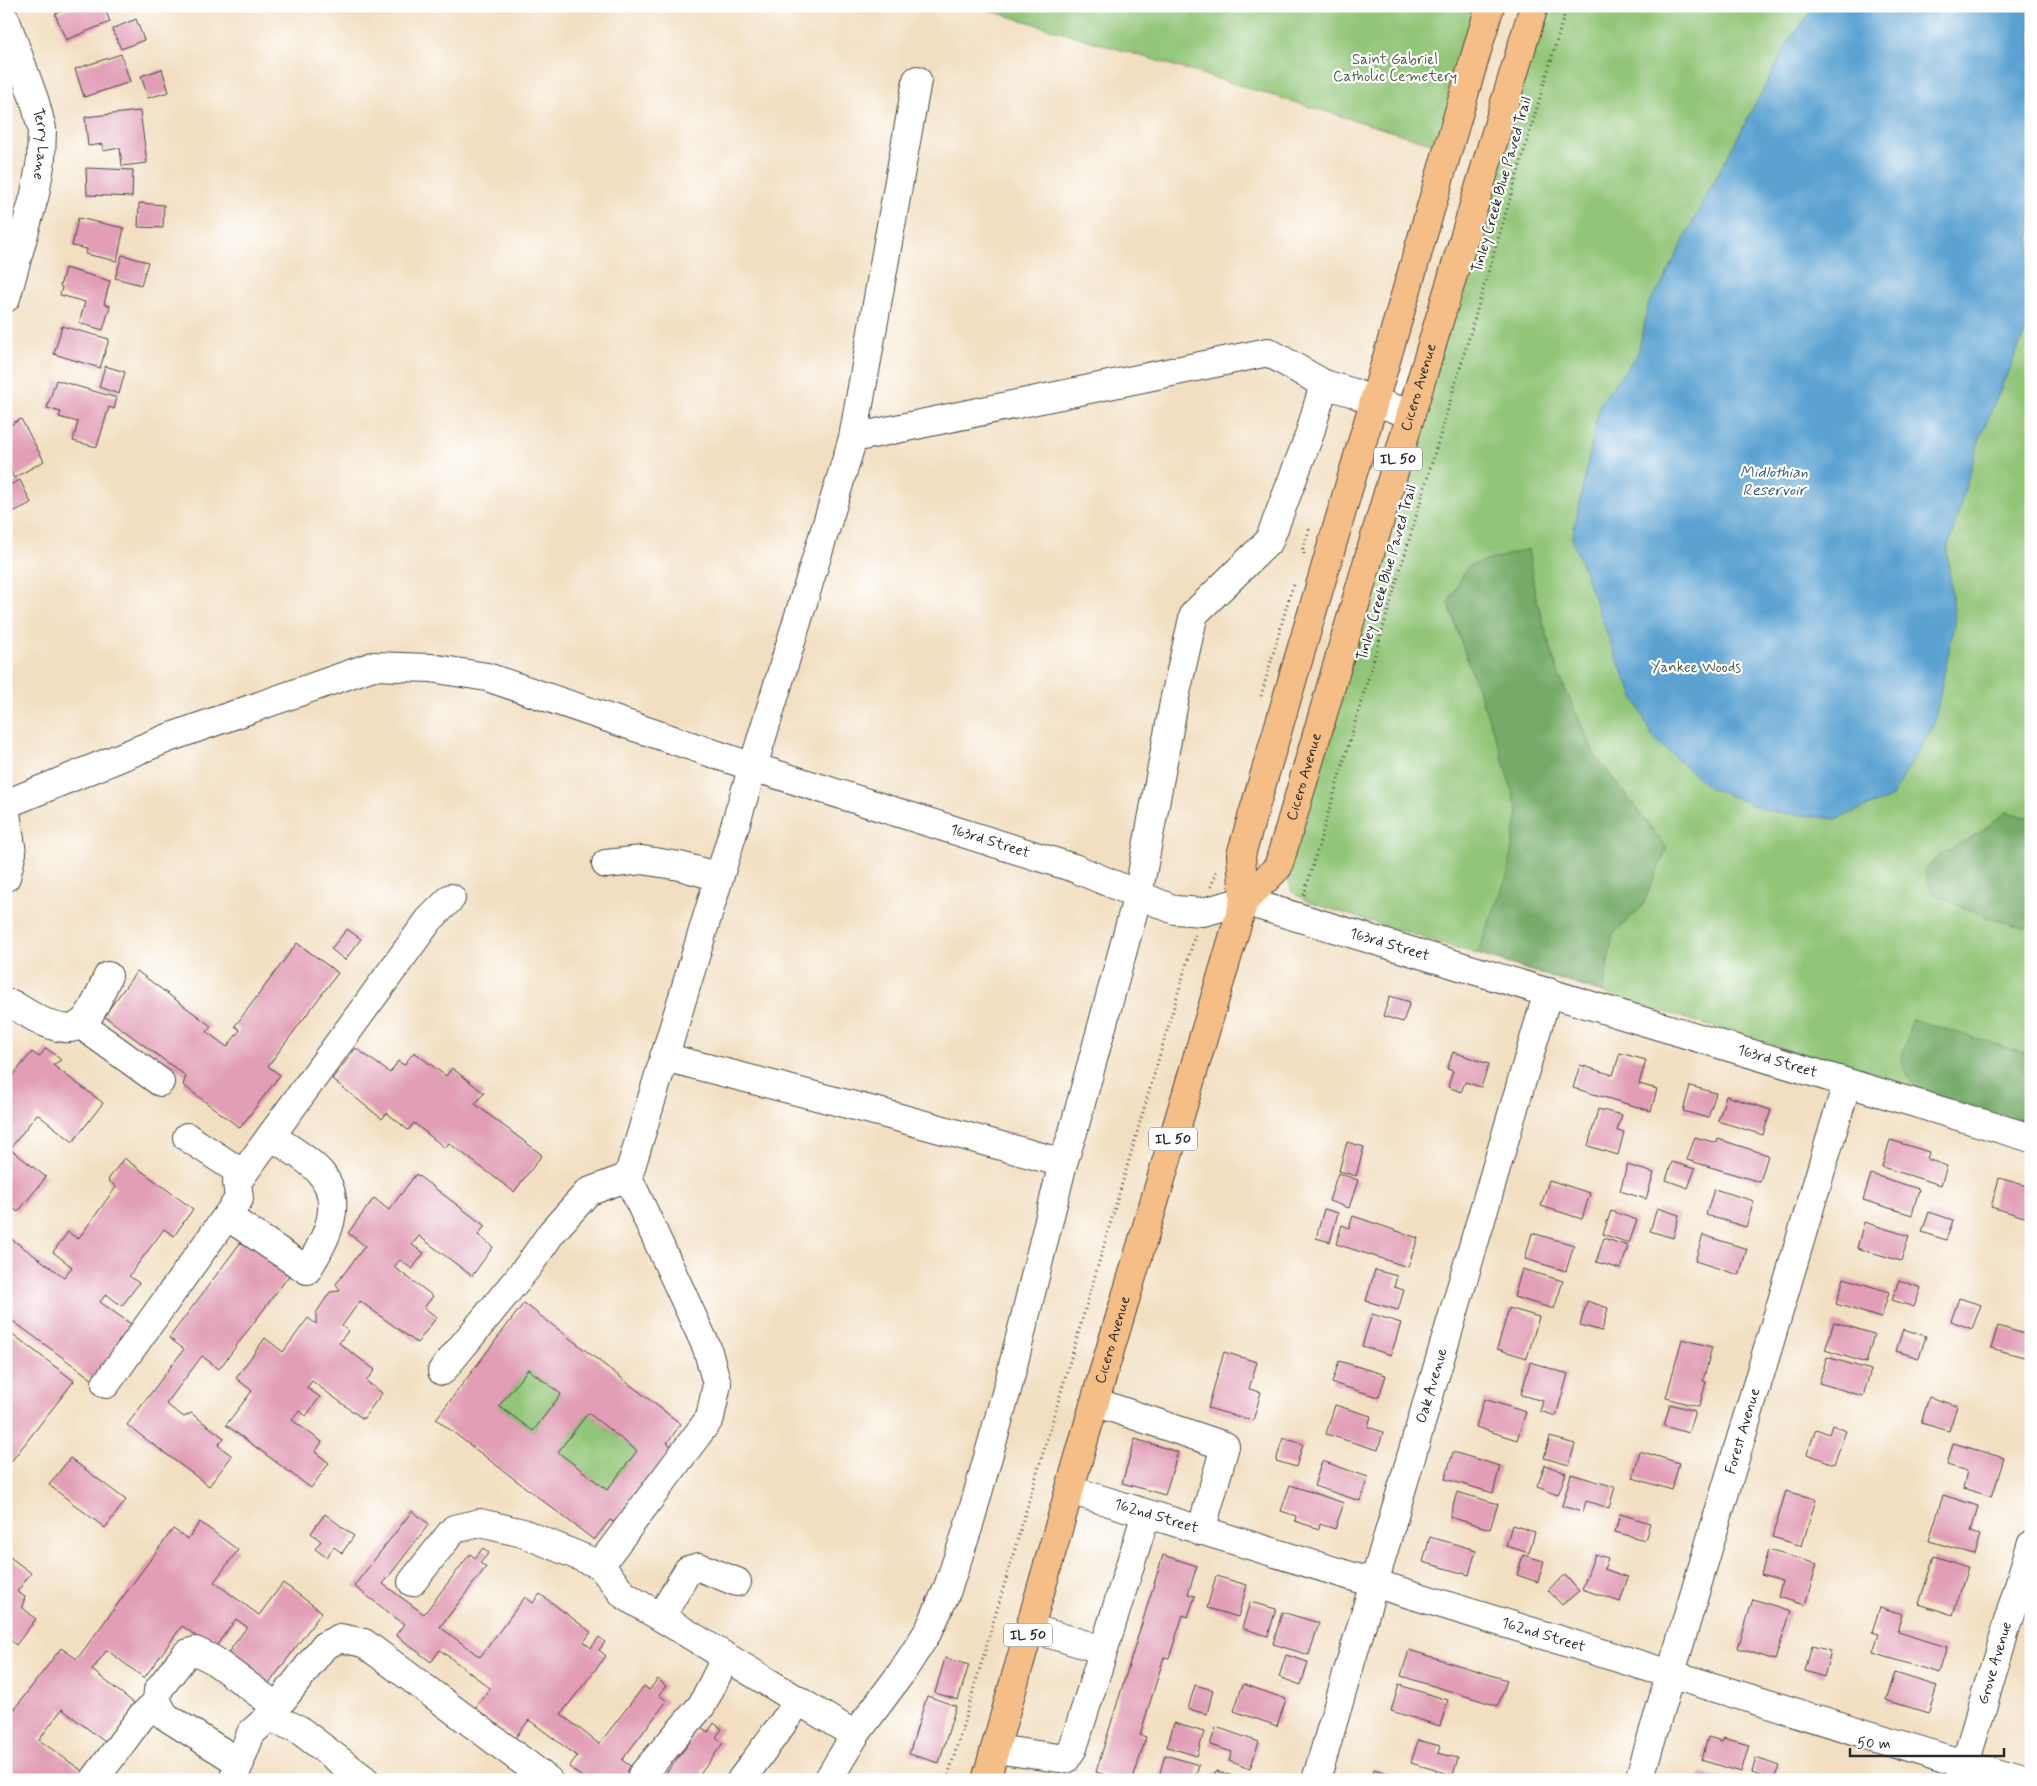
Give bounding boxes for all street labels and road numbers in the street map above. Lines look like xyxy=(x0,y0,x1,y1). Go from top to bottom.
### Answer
street label: Tinley Creek Blue Paved Trail xyxy=(1467,95,1537,275)
street label: Terry Lane xyxy=(27,106,52,182)
street label: Cicero Avenue xyxy=(1396,341,1442,434)
road number: IL 50 xyxy=(1374,448,1422,470)
street label: Tinley Creek Blue Paved Trail xyxy=(1352,483,1422,663)
street label: Cicero Avenue xyxy=(1282,730,1327,823)
street label: 163rd Street xyxy=(947,820,1032,863)
street label: 163rd Street xyxy=(1347,923,1432,966)
street label: 163rd Street xyxy=(1735,1040,1820,1083)
road number: IL 50 xyxy=(1149,1128,1197,1150)
street label: Cicero Avenue xyxy=(1091,1294,1136,1386)
street label: Oak Avenue xyxy=(1412,1346,1453,1426)
street label: Forest Avenue xyxy=(1721,1386,1765,1477)
street label: 162nd Street xyxy=(1112,1494,1201,1539)
street label: 162nd Street xyxy=(1499,1613,1588,1657)
street label: Grove Avenue xyxy=(1973,1619,2017,1707)
road number: IL 50 xyxy=(1004,1624,1052,1646)

